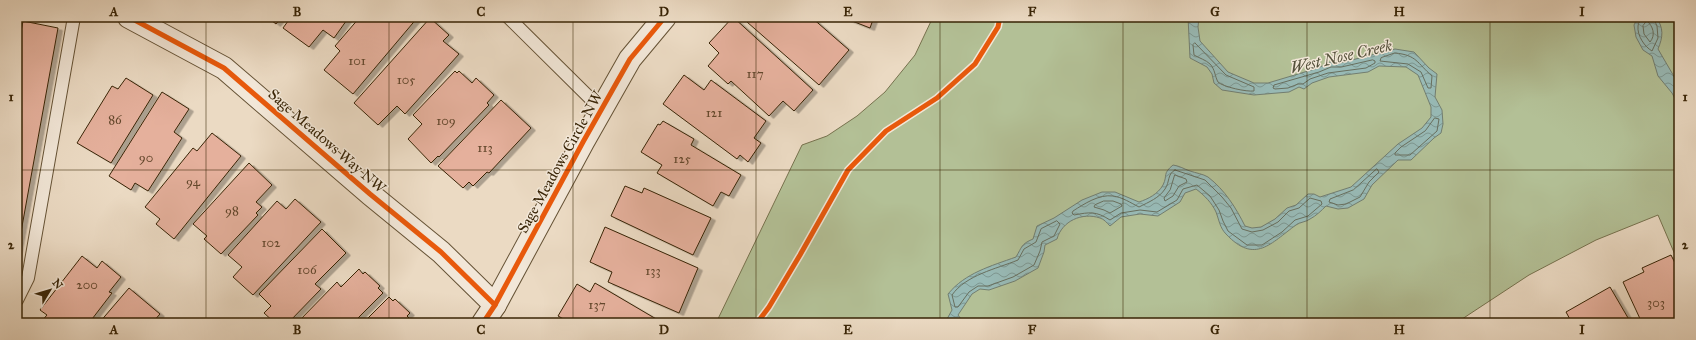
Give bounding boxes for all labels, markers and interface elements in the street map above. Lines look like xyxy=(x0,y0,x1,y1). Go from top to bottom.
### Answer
text: A xyxy=(109,4,119,20)
text: B xyxy=(293,4,302,20)
text: C xyxy=(477,4,486,20)
text: D xyxy=(659,4,669,20)
text: E xyxy=(843,4,853,20)
text: F xyxy=(1028,4,1037,20)
text: G xyxy=(1210,4,1220,20)
text: H xyxy=(1393,4,1405,20)
text: I xyxy=(1579,4,1585,20)
water label: West Nose Creek xyxy=(1288,36,1394,77)
house number: 101 xyxy=(348,53,366,69)
house number: 117 xyxy=(746,66,764,82)
house number: 105 xyxy=(397,72,415,88)
street label: Sage Meadows Way NW xyxy=(265,85,390,197)
street label: Sage Meadows Circle NW xyxy=(513,87,607,236)
text: 1 xyxy=(8,89,14,105)
text: 1 xyxy=(1682,89,1688,105)
house number: 121 xyxy=(706,105,722,121)
house number: 86 xyxy=(108,112,122,128)
house number: 109 xyxy=(436,113,456,129)
house number: 113 xyxy=(477,140,493,156)
house number: 90 xyxy=(139,150,153,166)
house number: 125 xyxy=(673,151,691,167)
house number: 94 xyxy=(186,174,201,190)
house number: 98 xyxy=(225,203,239,219)
house number: 102 xyxy=(261,235,281,251)
text: 2 xyxy=(8,237,15,253)
text: 2 xyxy=(1682,237,1689,253)
house number: 106 xyxy=(297,262,317,278)
house number: 133 xyxy=(645,263,661,279)
north arrow xyxy=(30,270,70,310)
text: N xyxy=(49,276,66,292)
house number: 200 xyxy=(76,277,98,293)
house number: 303 xyxy=(1647,295,1665,311)
house number: 137 xyxy=(588,297,606,313)
text: A xyxy=(109,322,119,338)
text: B xyxy=(293,322,302,338)
text: C xyxy=(477,322,486,338)
text: D xyxy=(659,322,669,338)
text: E xyxy=(843,322,853,338)
text: F xyxy=(1028,322,1037,338)
text: G xyxy=(1210,322,1220,338)
text: H xyxy=(1393,322,1405,338)
text: I xyxy=(1579,322,1585,338)

